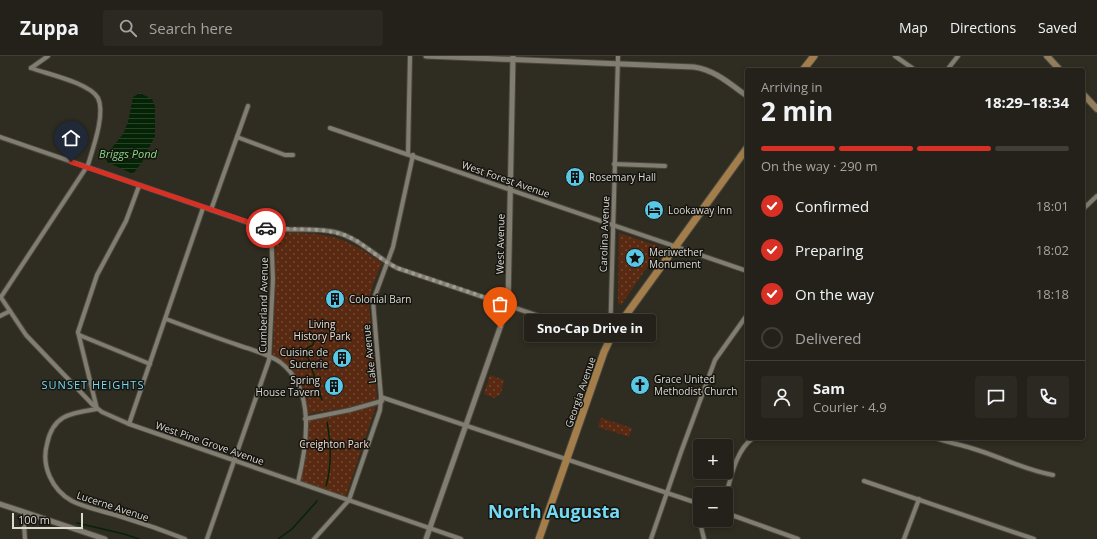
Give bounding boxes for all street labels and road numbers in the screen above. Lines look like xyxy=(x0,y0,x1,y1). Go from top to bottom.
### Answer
street label: West Forest Avenue xyxy=(460,157,552,201)
street label: Carolina Avenue xyxy=(596,195,612,272)
street label: West Avenue xyxy=(492,213,508,274)
street label: Cumberland Avenue xyxy=(255,257,271,353)
street label: Lake Avenue xyxy=(359,324,379,384)
street label: Georgia Avenue xyxy=(561,354,599,429)
street label: West Pine Grove Avenue xyxy=(154,418,267,468)
street label: Lucerne Avenue xyxy=(75,488,151,524)

